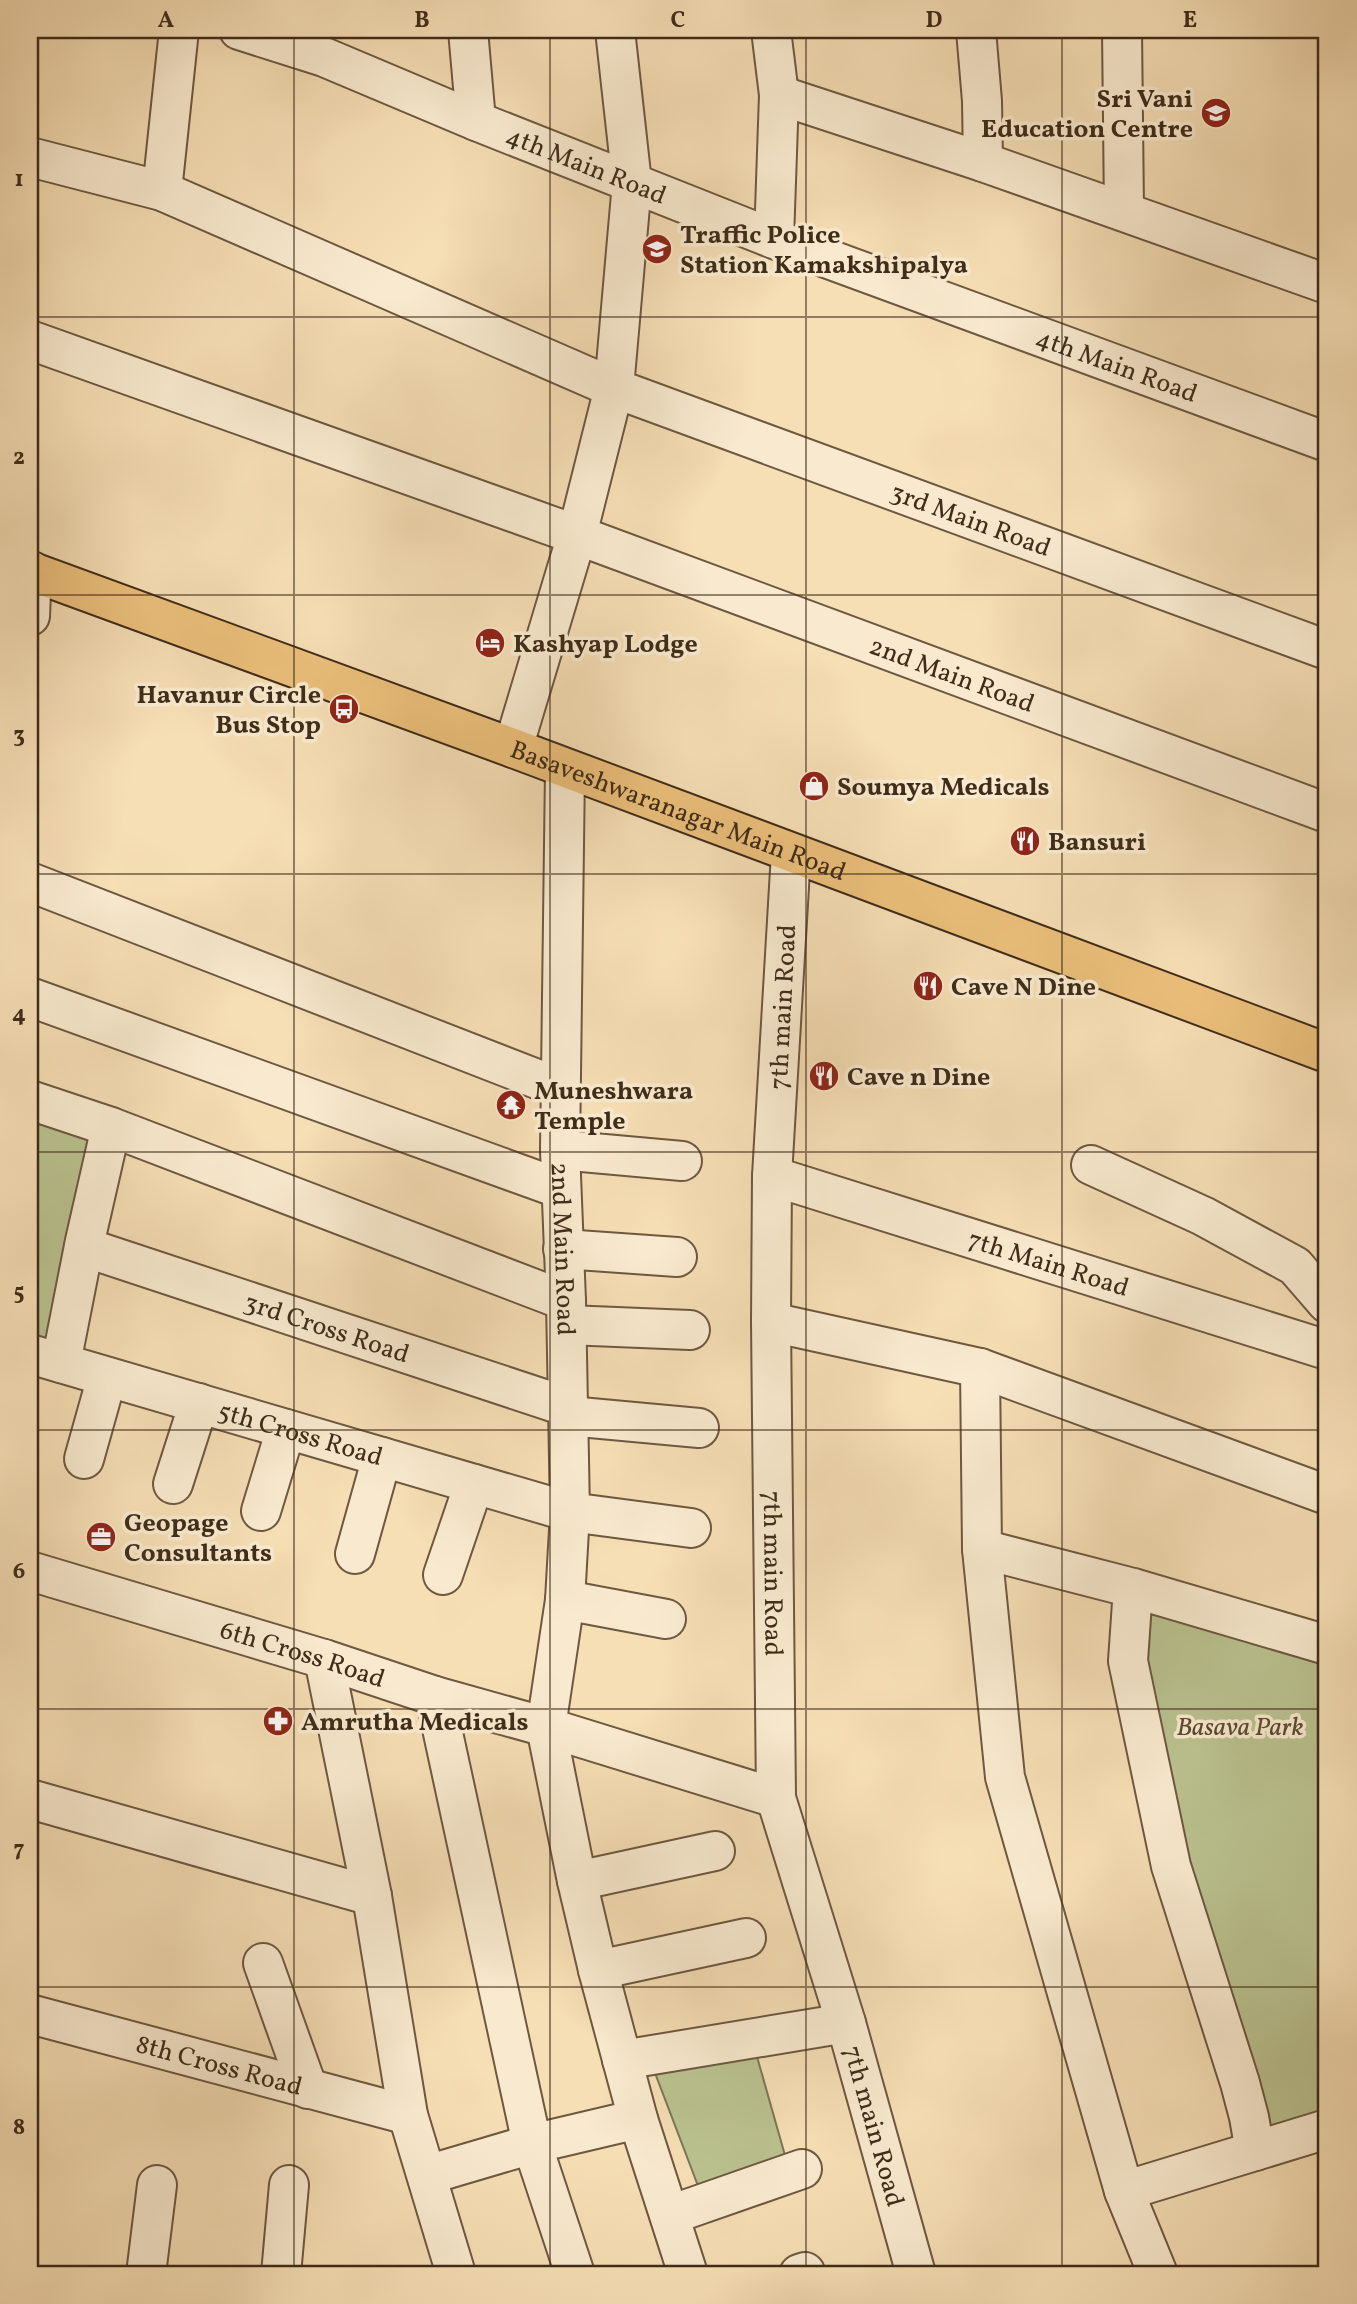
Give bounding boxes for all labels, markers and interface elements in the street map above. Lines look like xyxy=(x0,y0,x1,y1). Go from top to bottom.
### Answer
text: A xyxy=(158,5,174,37)
text: B xyxy=(414,5,430,37)
text: C xyxy=(671,5,685,37)
text: D xyxy=(926,5,943,37)
text: E xyxy=(1183,5,1197,37)
place label: Sri Vani Education Centre xyxy=(981,82,1193,148)
school or university icon: Sri Vani Education Centre xyxy=(1199,96,1233,130)
street label: 4th Main Road xyxy=(500,119,671,215)
text: 1 xyxy=(14,164,24,196)
place label: Traffic Police Station Kamakshipalya xyxy=(680,218,968,284)
school or university icon: Traffic Police Station Kamakshipalya xyxy=(640,232,674,266)
street label: 4th Main Road xyxy=(1030,321,1202,413)
text: 2 xyxy=(13,442,25,474)
street label: 3rd Main Road xyxy=(885,475,1056,567)
hotel icon: Kashyap Lodge xyxy=(473,626,507,660)
place label: Kashyap Lodge xyxy=(513,627,698,663)
street label: 2nd Main Road xyxy=(864,629,1039,723)
place label: Havanur Circle Bus Stop xyxy=(137,678,321,744)
bus stop icon: Havanur Circle Bus Stop xyxy=(327,692,361,726)
text: 3 xyxy=(13,720,25,752)
street label: Basaveshwaranagar Main Road xyxy=(505,733,851,891)
shop icon: Soumya Medicals xyxy=(797,769,831,803)
place label: Soumya Medicals xyxy=(837,770,1050,806)
restaurant icon: Bansuri xyxy=(1008,824,1042,858)
place label: Bansuri xyxy=(1048,825,1146,861)
street label: 7th main Road xyxy=(762,923,806,1091)
restaurant icon: Cave N Dine xyxy=(911,969,945,1003)
place label: Cave N Dine xyxy=(951,970,1096,1006)
text: 4 xyxy=(12,999,26,1031)
restaurant icon: Cave n Dine xyxy=(807,1059,841,1093)
place label: Cave n Dine xyxy=(847,1060,990,1096)
place label: Muneshwara Temple xyxy=(534,1074,693,1140)
temple icon: Muneshwara Temple xyxy=(494,1088,528,1122)
street label: 2nd Main Road xyxy=(540,1161,583,1336)
street label: 7th Main Road xyxy=(963,1223,1133,1307)
text: 5 xyxy=(13,1277,25,1309)
street label: 3rd Cross Road xyxy=(239,1285,414,1373)
street label: 5th Cross Road xyxy=(213,1394,387,1476)
street label: 7th main Road xyxy=(753,1490,791,1656)
place label: Geopage Consultants xyxy=(124,1506,272,1572)
office icon: Geopage Consultants xyxy=(84,1520,118,1554)
text: 6 xyxy=(13,1556,25,1588)
street label: 6th Cross Road xyxy=(215,1613,389,1698)
pharmacy icon: Amrutha Medicals xyxy=(261,1704,295,1738)
place label: Amrutha Medicals xyxy=(301,1705,529,1741)
park label: Basava Park xyxy=(1176,1710,1304,1746)
text: 7 xyxy=(14,1834,25,1866)
street label: 8th Cross Road xyxy=(132,2027,306,2106)
street label: 7th main Road xyxy=(833,2042,912,2211)
text: 8 xyxy=(13,2112,25,2144)

